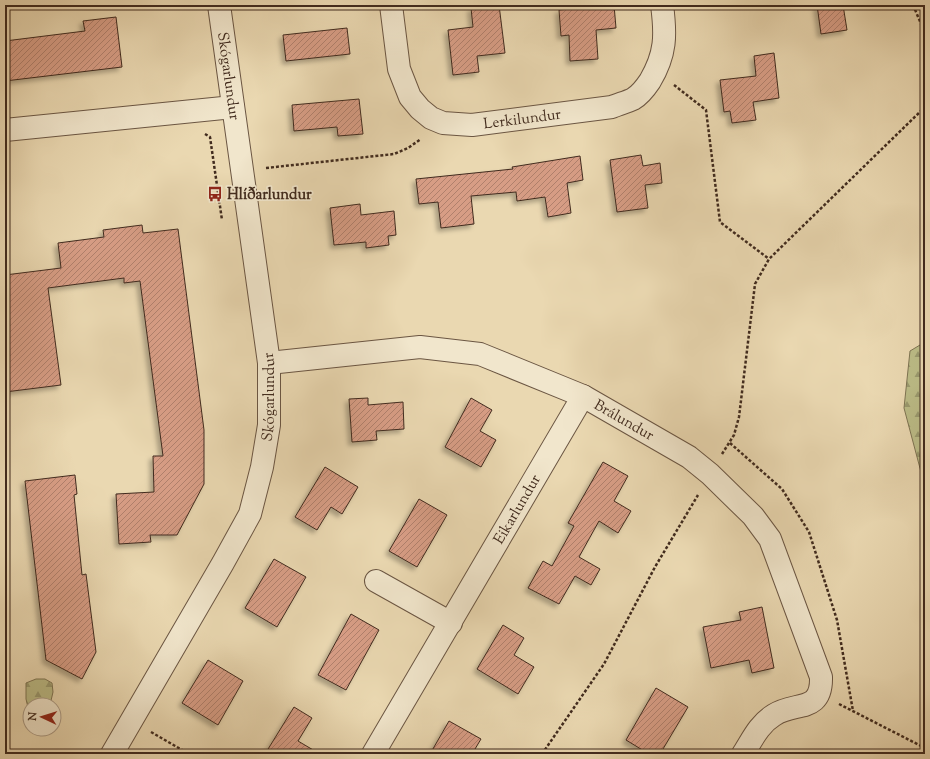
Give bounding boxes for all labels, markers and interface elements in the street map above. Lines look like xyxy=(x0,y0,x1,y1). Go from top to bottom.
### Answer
street label: Skógarlundur xyxy=(211,31,244,122)
street label: Lerkilundur xyxy=(482,105,563,135)
bus stop icon: Hlíðarlundur xyxy=(206,185,224,203)
place label: Hlíðarlundur xyxy=(227,185,312,206)
street label: Skógarlundur xyxy=(257,351,281,443)
street label: Brálundur xyxy=(590,395,658,447)
street label: Eikarlundur xyxy=(489,471,547,549)
north arrow xyxy=(22,697,62,737)
text: N xyxy=(25,711,41,722)

